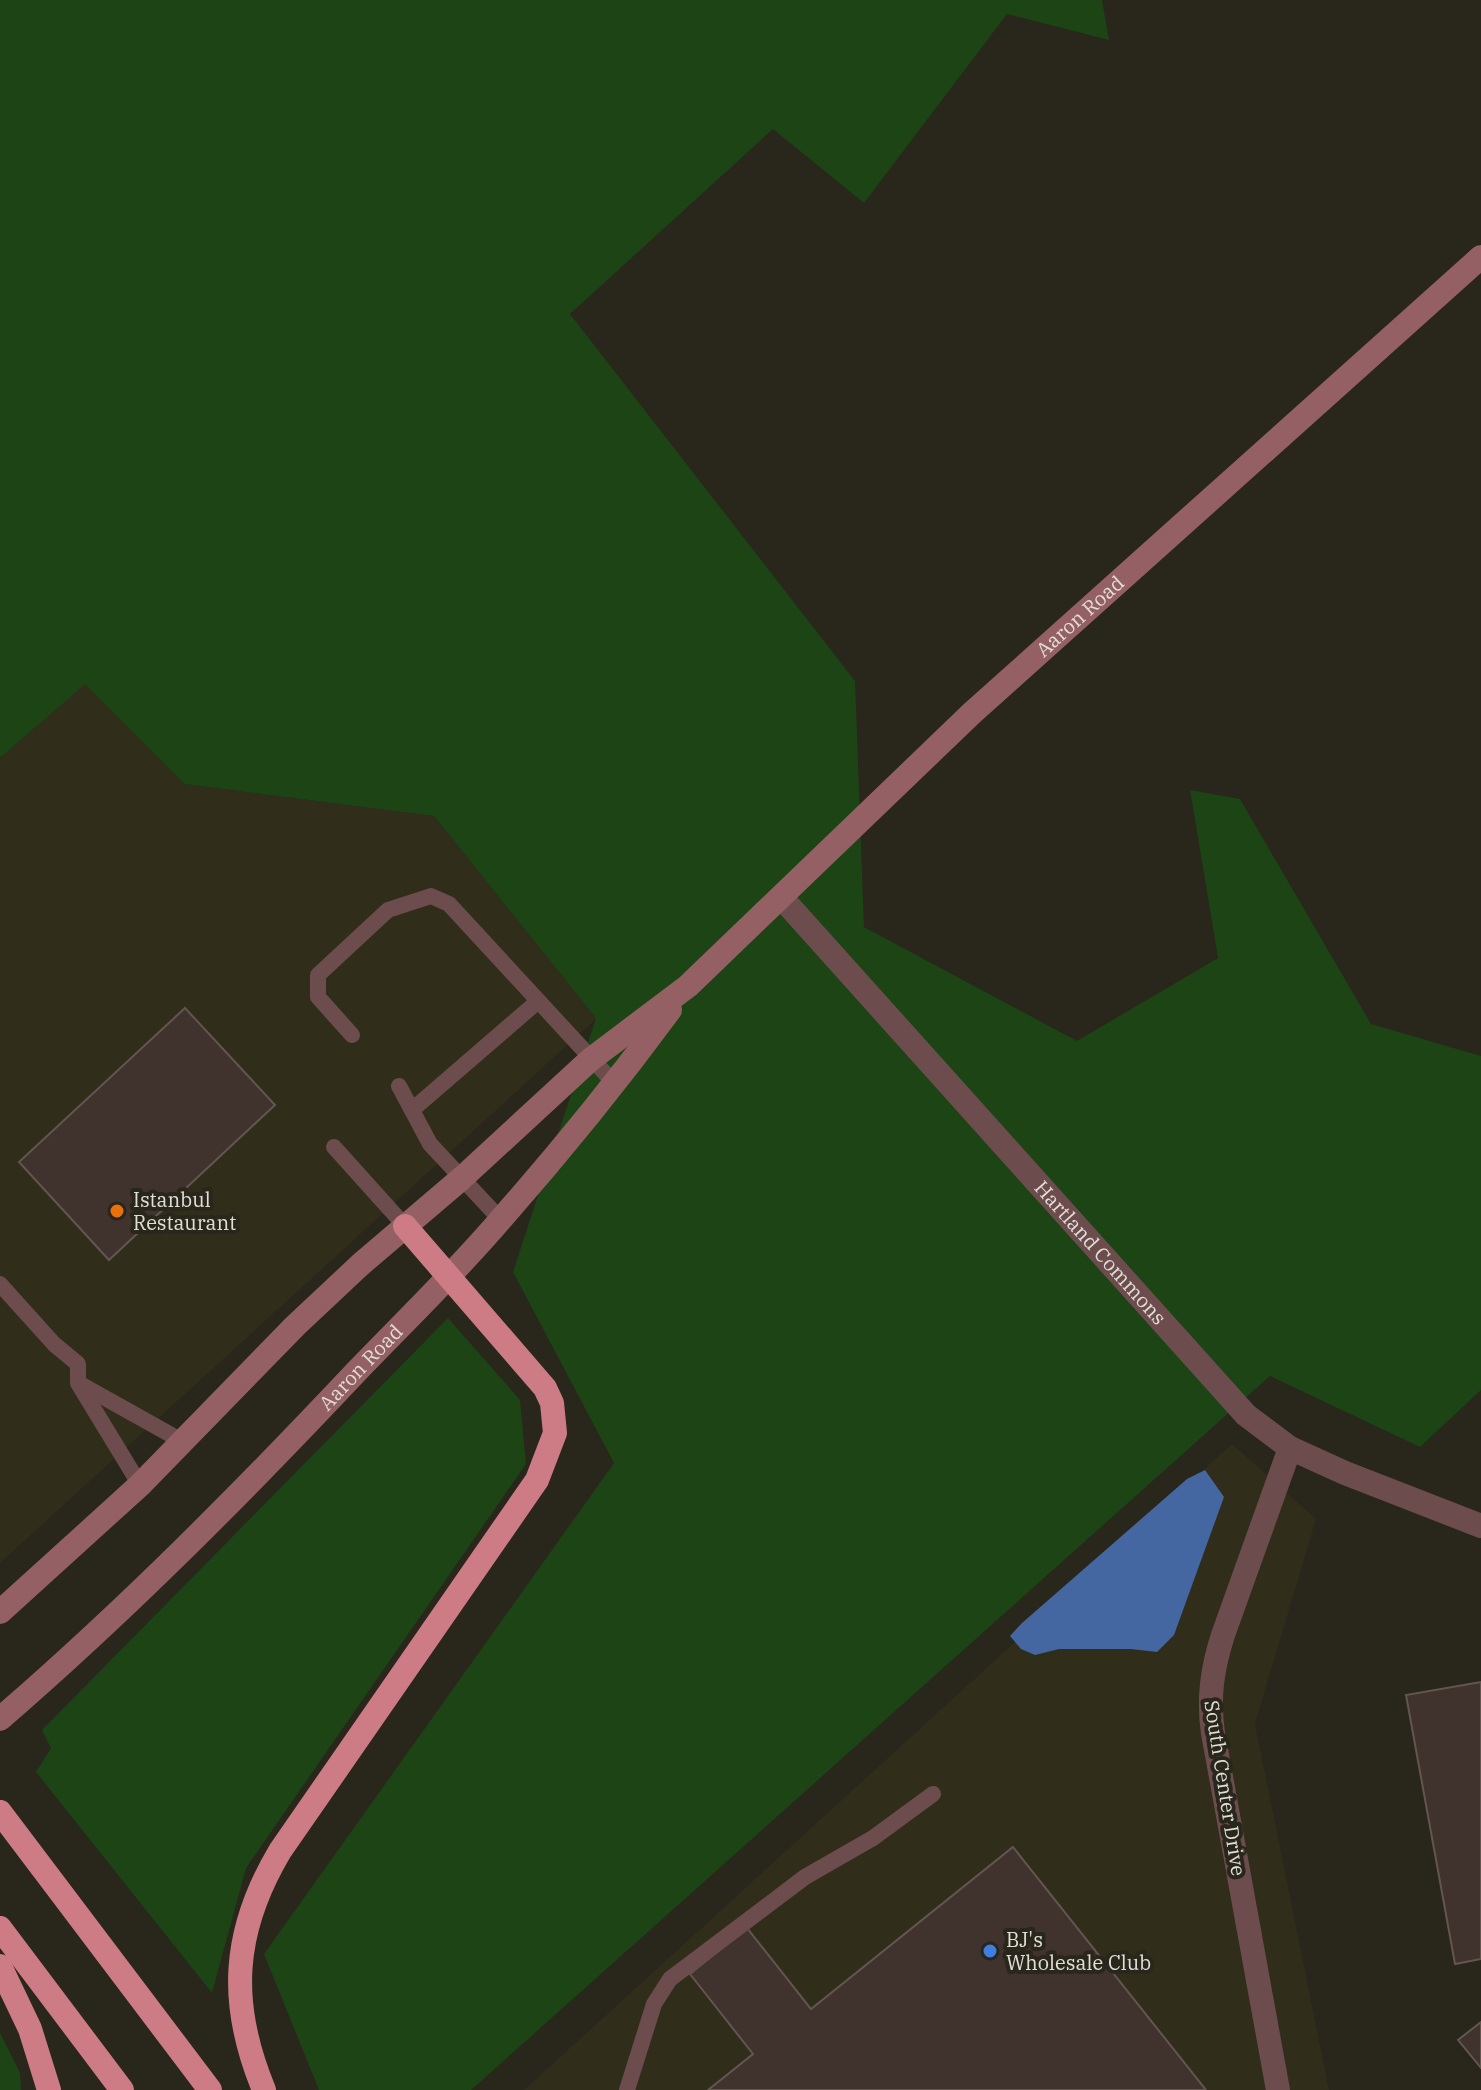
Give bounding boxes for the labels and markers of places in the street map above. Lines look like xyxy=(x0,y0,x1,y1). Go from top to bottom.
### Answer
place label: Istanbul Restaurant xyxy=(133,1186,236,1236)
marker: Istanbul Restaurant xyxy=(108,1202,126,1220)
place label: BJ's Wholesale Club xyxy=(1006,1926,1151,1976)
marker: BJ's Wholesale Club xyxy=(981,1942,999,1960)

